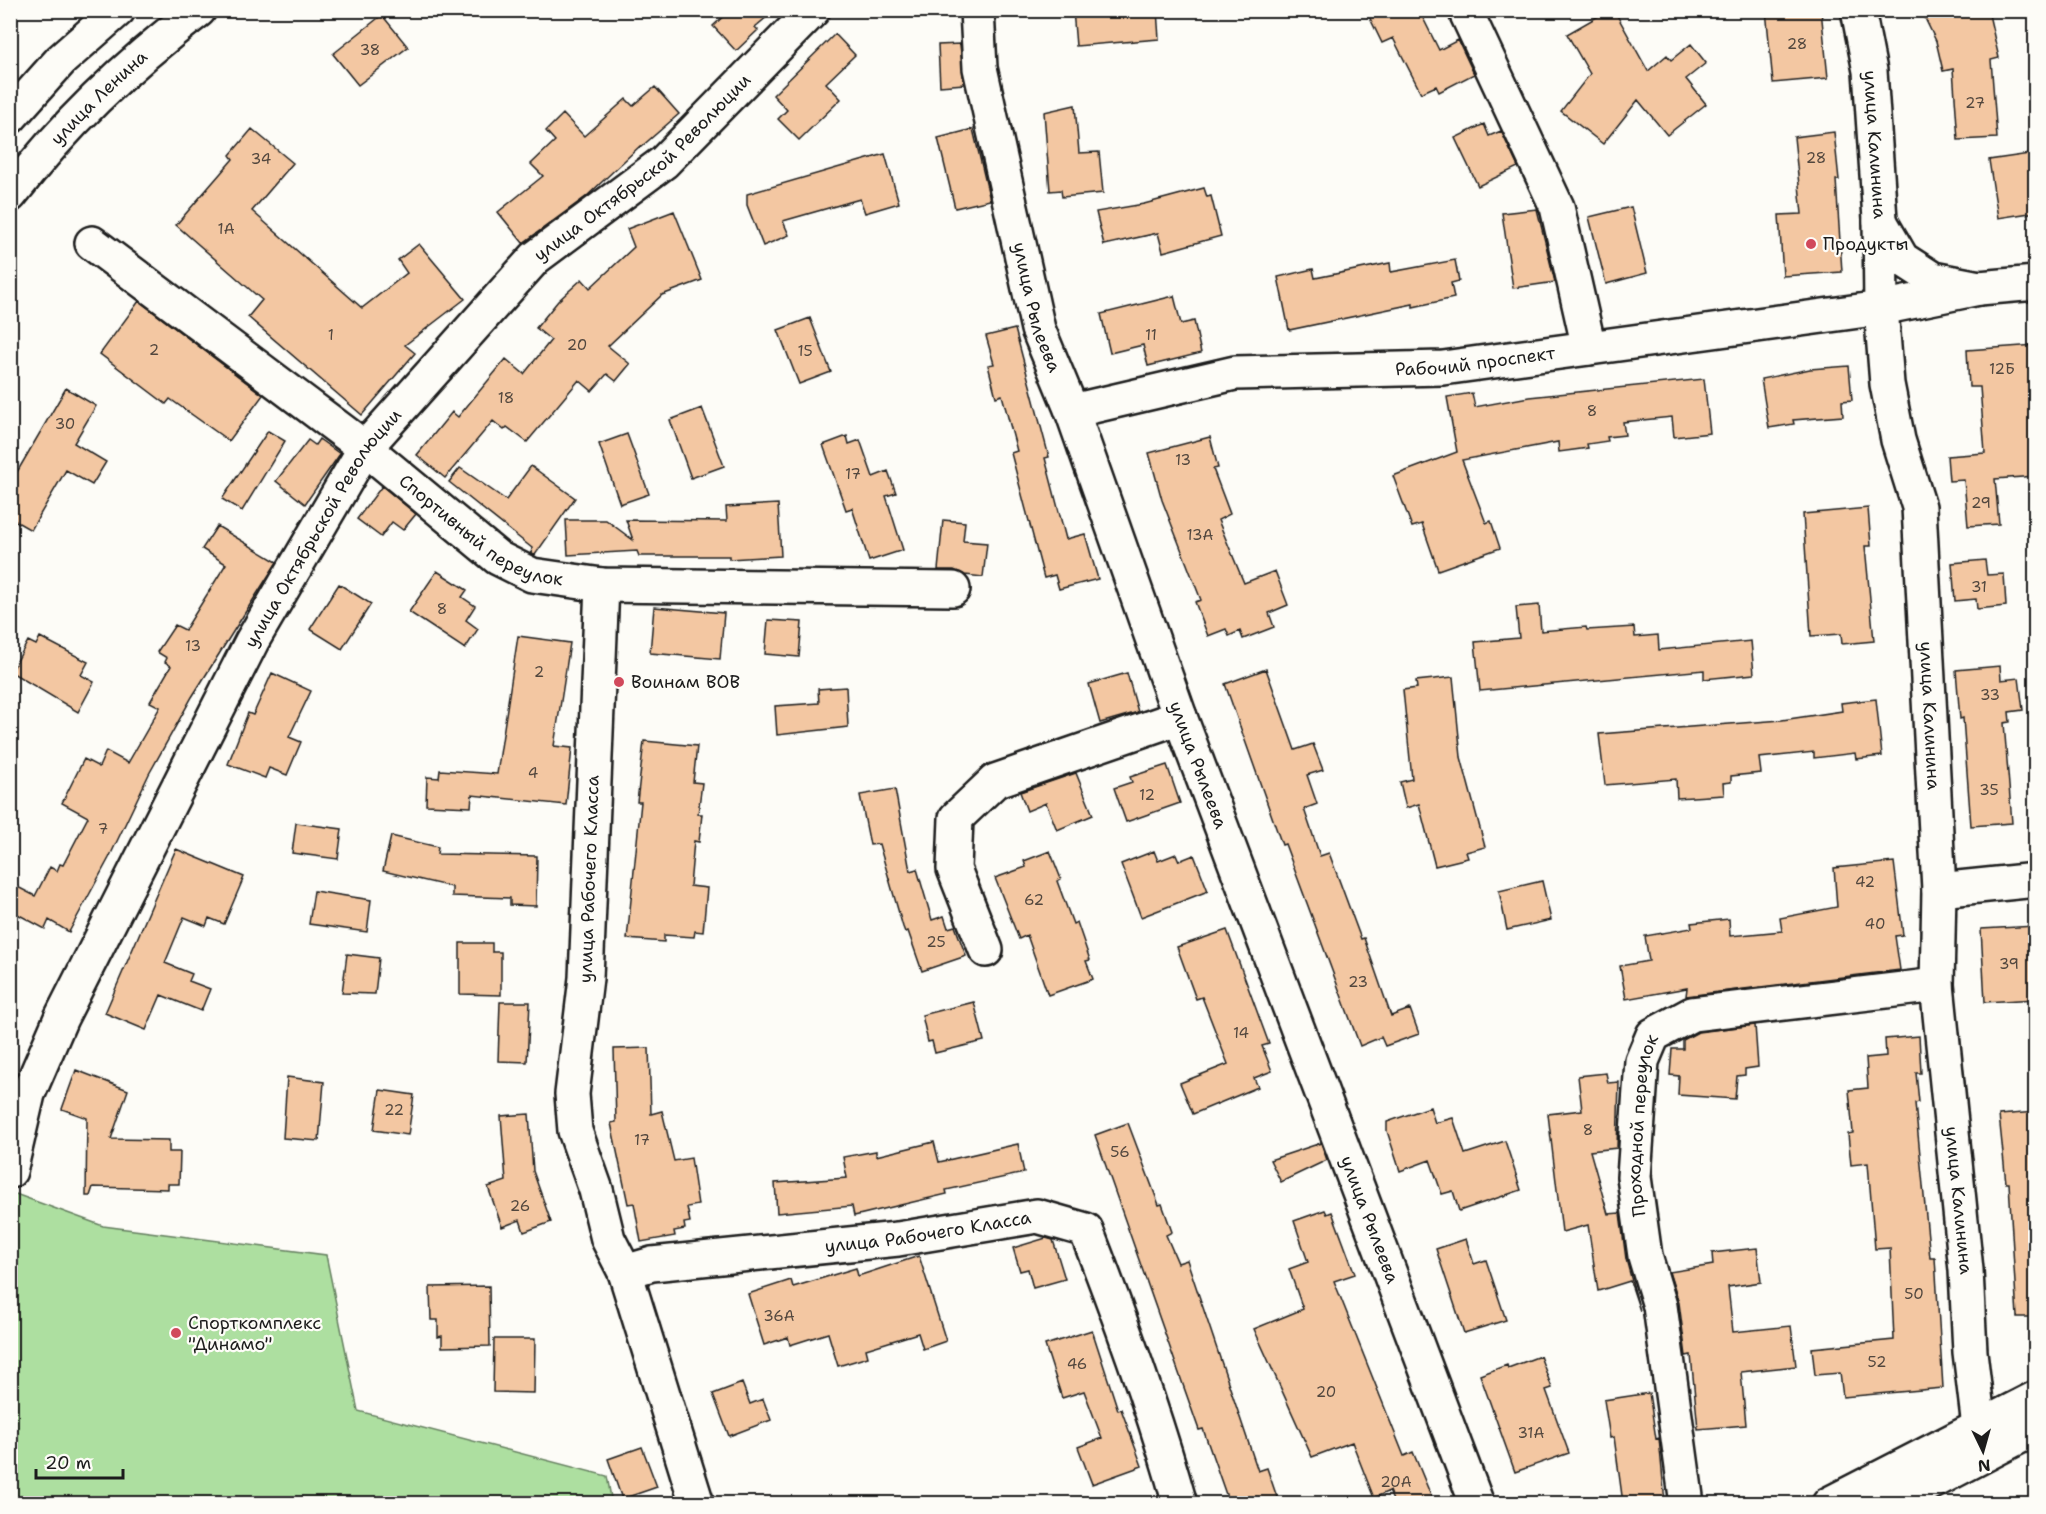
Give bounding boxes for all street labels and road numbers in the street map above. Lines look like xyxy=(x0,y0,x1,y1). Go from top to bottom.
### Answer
street label: улица Ленина xyxy=(45,45,152,150)
street label: улица Октябрьской Революции xyxy=(529,68,756,267)
street label: улица Калинина xyxy=(1858,70,1892,220)
street label: улица Рылеева xyxy=(1007,240,1067,376)
street label: Рабочий проспект xyxy=(1395,341,1557,381)
street label: улица Октябрьской Революции xyxy=(239,403,407,652)
street label: Спортивный переулок xyxy=(394,469,565,591)
street label: улица Калинина xyxy=(1914,641,1946,791)
street label: улица Рылеева xyxy=(1163,698,1233,832)
street label: улица Рабочего Класса xyxy=(573,775,605,983)
street label: Проходной переулок xyxy=(1622,1030,1664,1218)
street label: улица Калинина xyxy=(1939,1125,1978,1276)
street label: улица Рылеева xyxy=(1335,1153,1405,1287)
street label: улица Рабочего Класса xyxy=(824,1205,1033,1258)

